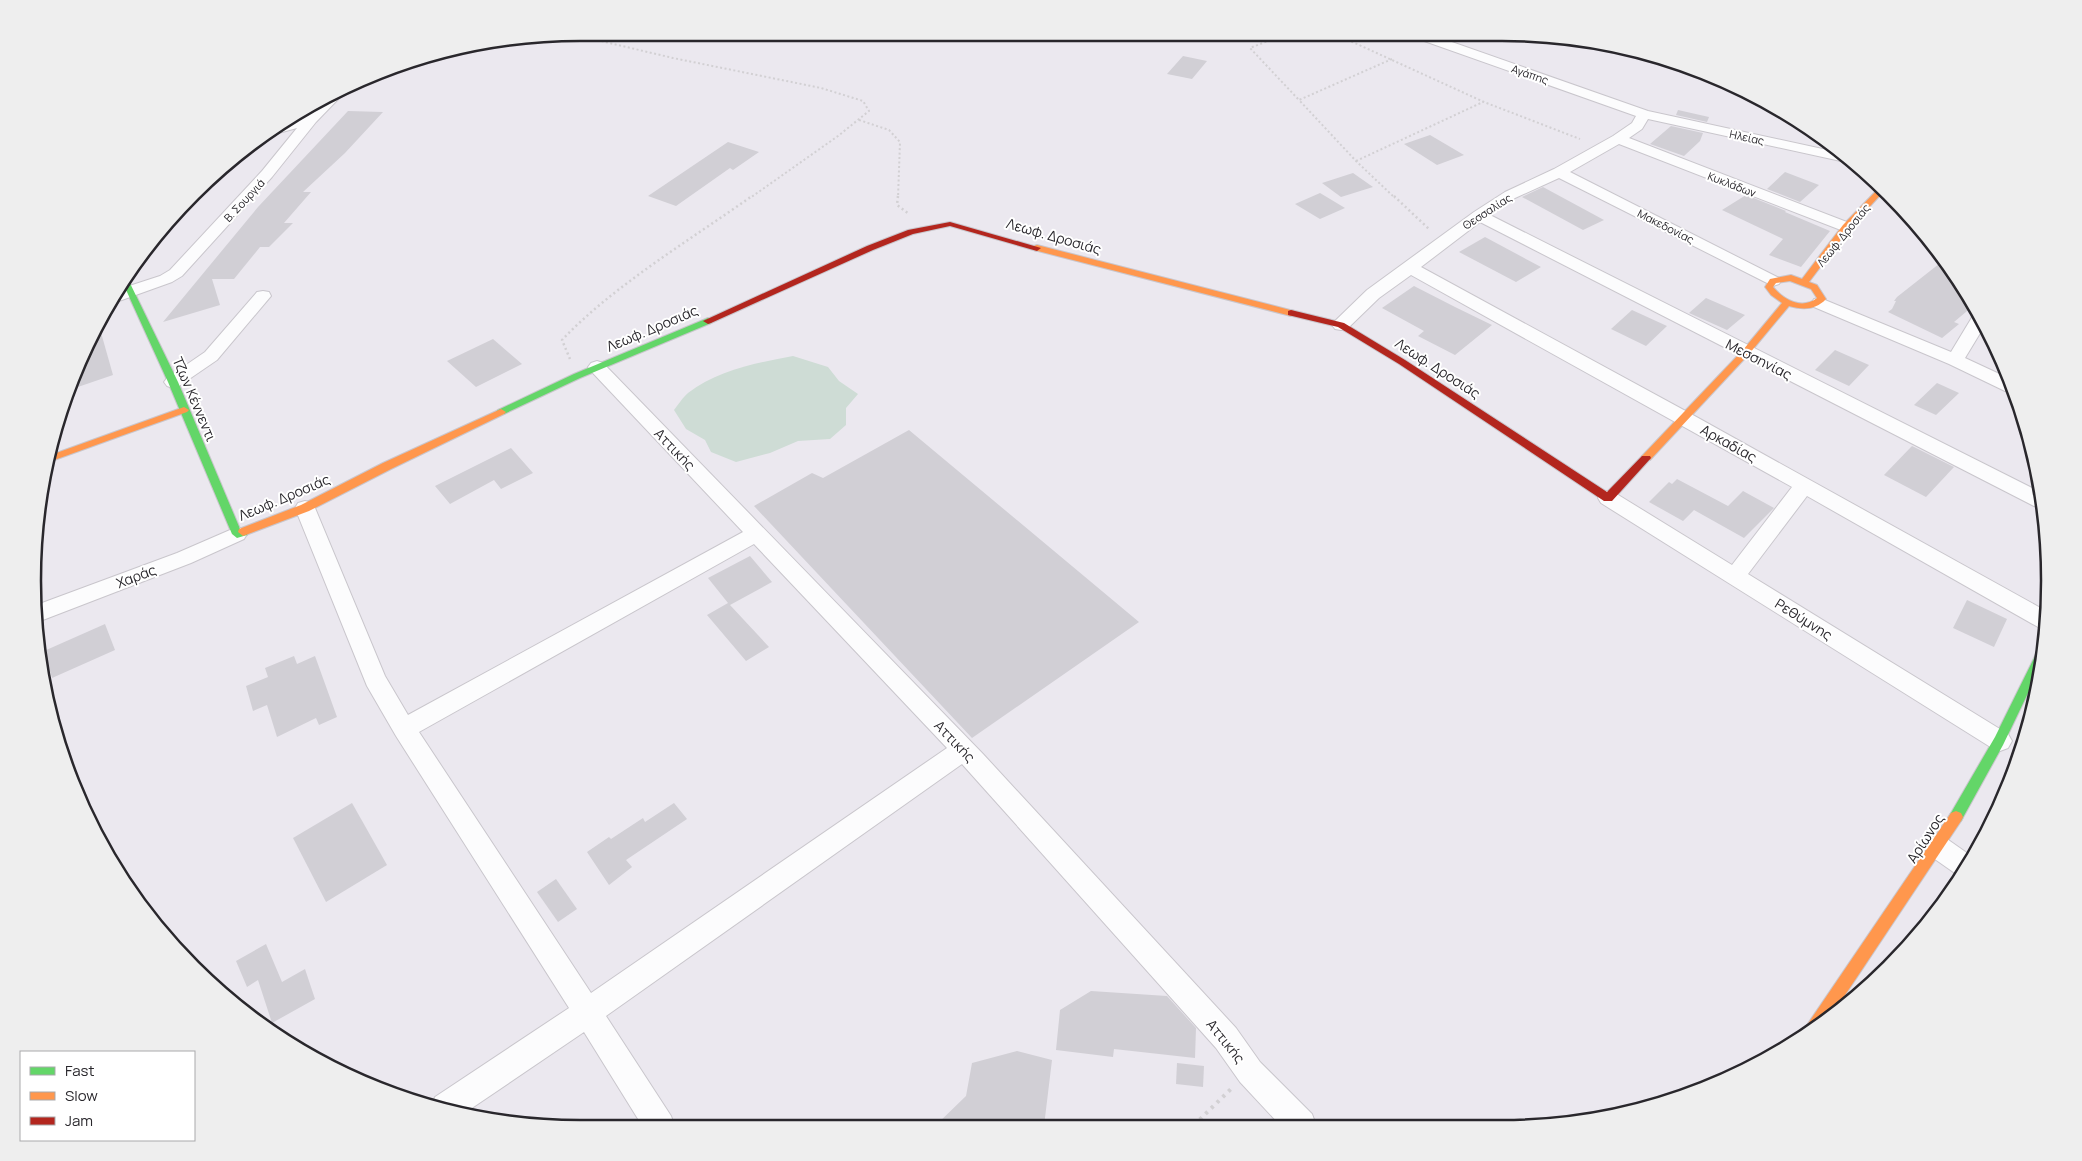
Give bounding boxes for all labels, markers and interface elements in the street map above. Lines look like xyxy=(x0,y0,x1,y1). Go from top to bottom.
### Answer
street label: Αγάπης xyxy=(1509,61,1551,87)
street label: Ηλείας xyxy=(1728,126,1766,148)
street label: Κυκλάδων xyxy=(1706,168,1759,200)
street label: Β. Σουργιά xyxy=(220,175,268,225)
street label: Θεσσαλίας xyxy=(1460,190,1514,232)
street label: Λεωφ. Δροσιάς xyxy=(1813,200,1873,270)
street label: Μακεδονίας xyxy=(1635,205,1697,247)
street label: Λεωφ. Δροσιάς xyxy=(1004,213,1104,259)
street label: Λεωφ. Δροσιάς xyxy=(603,300,701,356)
street label: Λεωφ. Δροσιάς xyxy=(1392,333,1484,403)
street label: Μεσσηνίας xyxy=(1723,334,1796,384)
street label: Τζων Κέννεντι xyxy=(169,354,221,444)
street label: Αρκαδίας xyxy=(1697,420,1761,466)
street label: Αττικής xyxy=(650,424,700,474)
street label: Λεωφ. Δροσιάς xyxy=(235,469,333,525)
street label: Χαράς xyxy=(113,560,159,592)
street label: Ρεθύμνης xyxy=(1772,594,1837,644)
street label: Αττικής xyxy=(930,716,980,766)
street label: Αρίωνος xyxy=(1902,809,1948,866)
street label: Αττικής xyxy=(1202,1015,1250,1067)
legend xyxy=(20,1051,195,1141)
text: Fast xyxy=(65,1060,94,1081)
text: Slow xyxy=(65,1085,98,1106)
text: Jam xyxy=(65,1110,93,1131)

